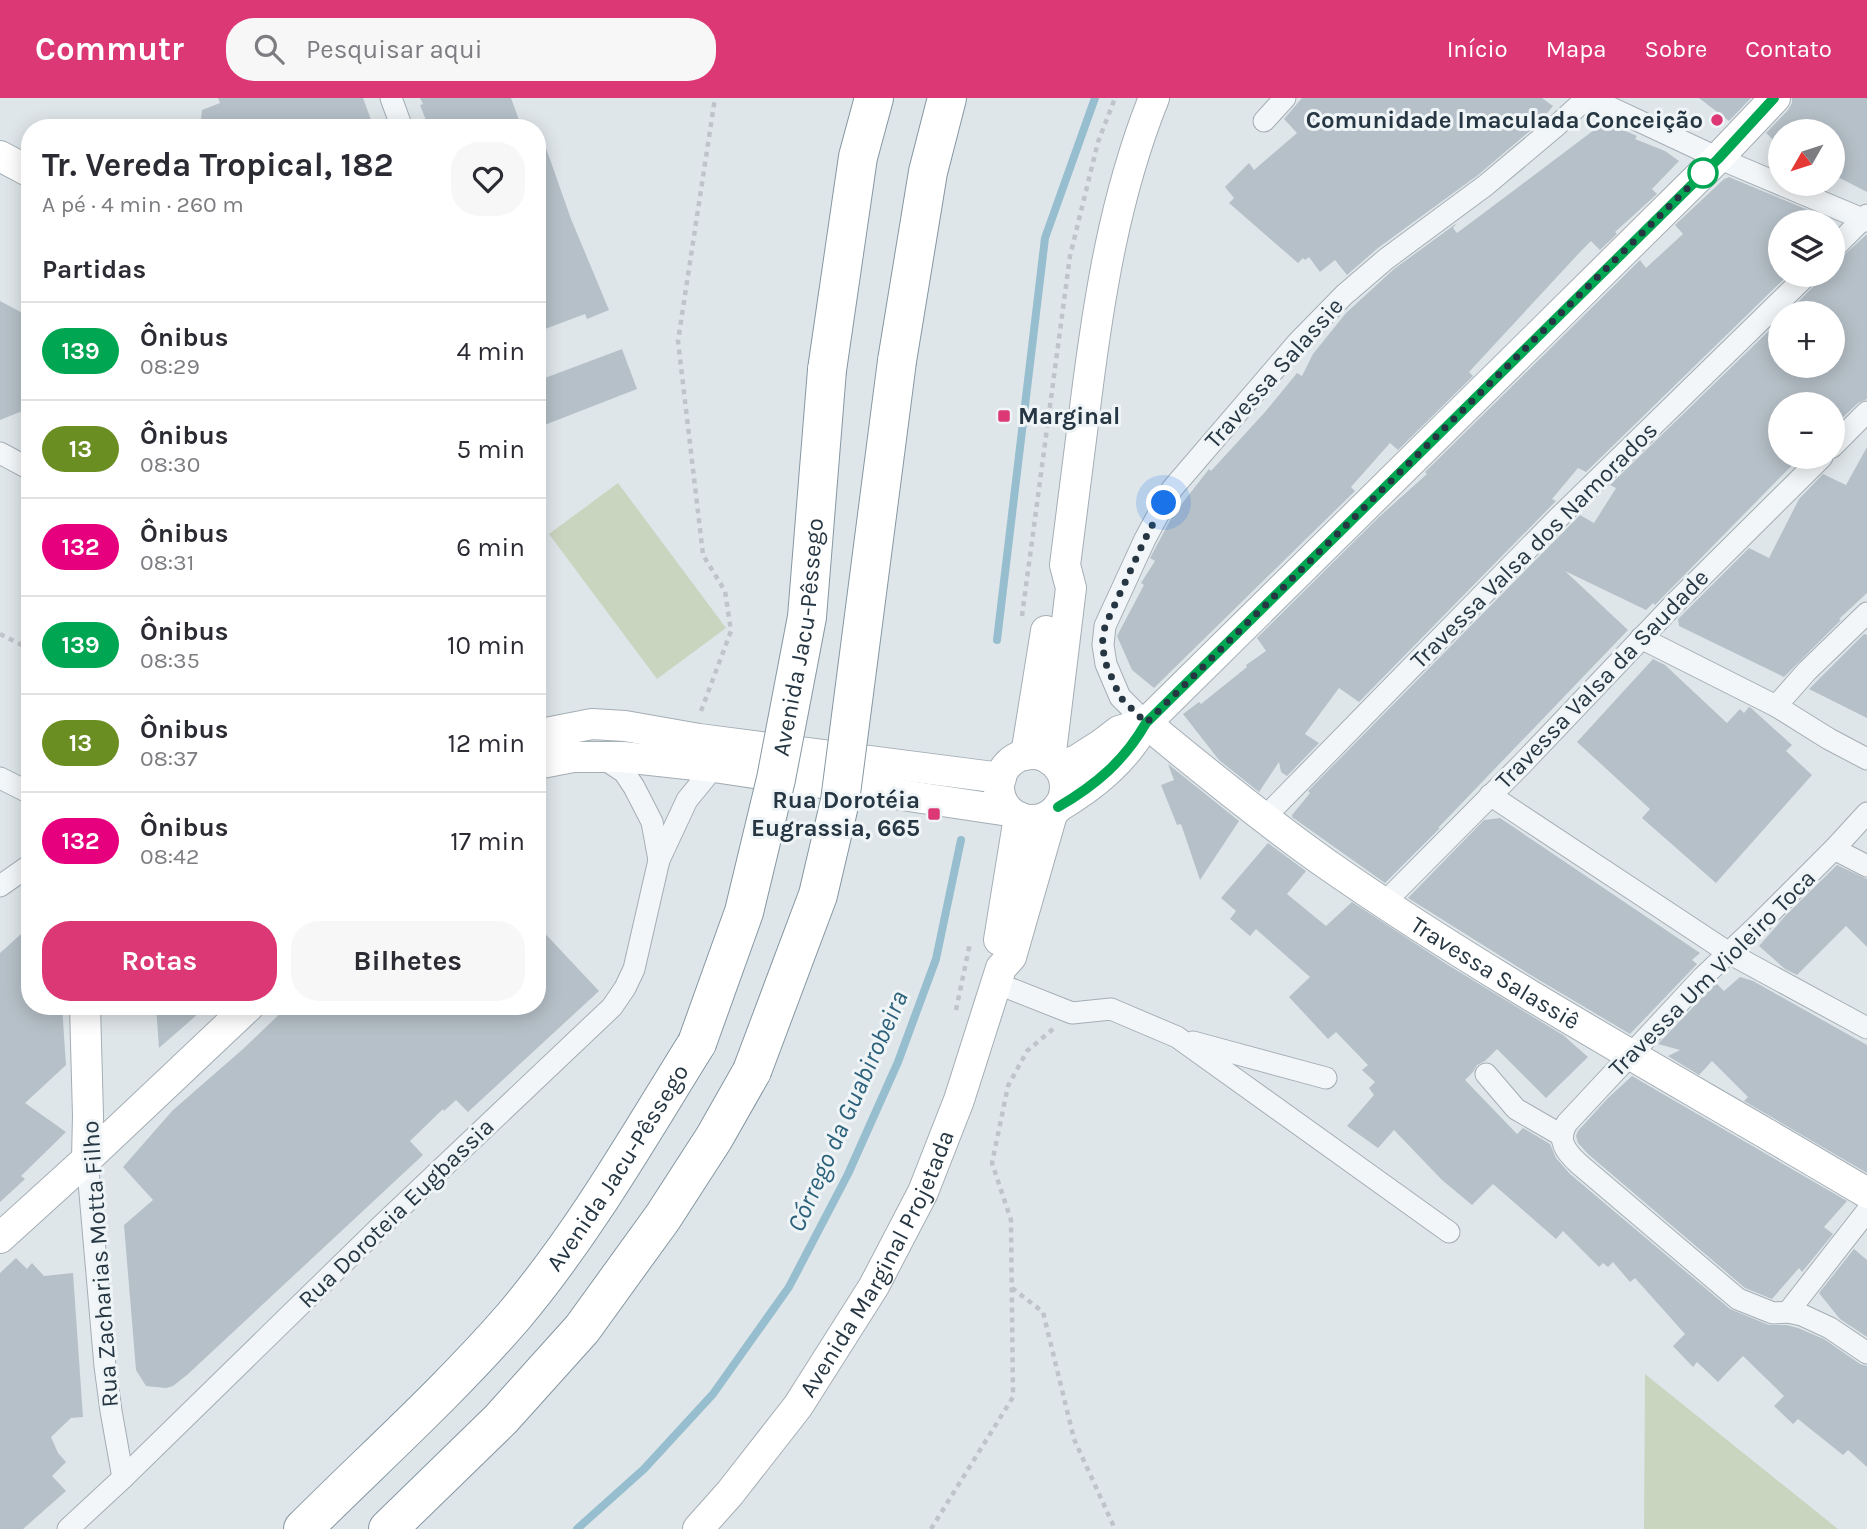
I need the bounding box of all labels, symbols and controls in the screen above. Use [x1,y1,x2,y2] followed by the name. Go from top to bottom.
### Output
[226,18,716,81] search box
[35,30,184,68] text: Commutr
[250,30,288,68] icon: search
[306,34,483,65] text: Pesquisar aqui
[1447,35,1508,63] text: Início
[1546,35,1606,63] text: Mapa
[1644,35,1707,63] text: Sobre
[1745,35,1832,63] text: Contato
[1306,106,1703,134] place label: Comunidade Imaculada Conceição
[1709,112,1725,128] marker: Comunidade Imaculada Conceição
[1768,119,1844,196] north arrow
[1768,119,1845,469] map controls
[451,142,525,216] button: heart
[42,146,393,184] text: Tr. Vereda Tropical, 182
[1688,158,1718,188] unlabelled marker
[42,191,244,218] text: A pé · 4 min · 260 m
[1768,210,1845,287] button: layers
[42,254,146,285] text: Partidas
[1199,292,1349,454] street label: Travessa Salassie
[1768,301,1845,378] button: +
[140,322,228,353] text: Ônibus
[457,336,525,367] text: 4 min
[61,337,100,365] text: 139
[140,353,200,380] text: 08:29
[1768,392,1845,469] button: −
[1018,402,1120,430] place label: Marginal
[996,408,1012,424] marker: Marginal
[1405,416,1663,674] street label: Travessa Valsa dos Namorados
[140,420,228,451] text: Ônibus
[456,434,525,465] text: 5 min
[69,435,92,463] text: 13
[140,451,200,478] text: 08:30
[1146,485,1181,520] your location
[767,517,829,758] street label: Avenida Jacu-Pêssego
[140,518,228,549] text: Ônibus
[456,532,525,563] text: 6 min
[61,533,100,561] text: 132
[140,549,194,576] text: 08:31
[1490,563,1714,795] street label: Travessa Valsa da Saudade
[140,616,228,647] text: Ônibus
[447,630,525,661] text: 10 min
[61,631,100,659] text: 139
[140,647,200,674] text: 08:35
[140,714,228,745] text: Ônibus
[447,728,525,759] text: 12 min
[69,729,92,757] text: 13
[140,745,197,772] text: 08:37
[751,786,920,842] place label: Rua Dorotéia Eugrassia, 665
[926,806,942,822] marker: Rua Dorotéia Eugrassia, 665
[140,812,228,843] text: Ônibus
[450,826,525,857] text: 17 min
[61,827,100,855] text: 132
[140,843,199,870] text: 08:42
[1603,864,1821,1082] street label: Travessa Um Violeiro Toca
[1405,910,1585,1036] street label: Travessa Salassiê
[42,921,277,1001] button: Rotas
[291,921,525,1001] button: Bilhetes
[780,986,915,1237] water label: Córrego da Guabirobeira
[540,1059,694,1276] street label: Avenida Jacu-Pêssego
[292,1112,500,1314] street label: Rua Doroteia Eugbassia
[76,1120,124,1408] street label: Rua Zacharias Motta Filho
[793,1126,960,1402] street label: Avenida Marginal Projetada

